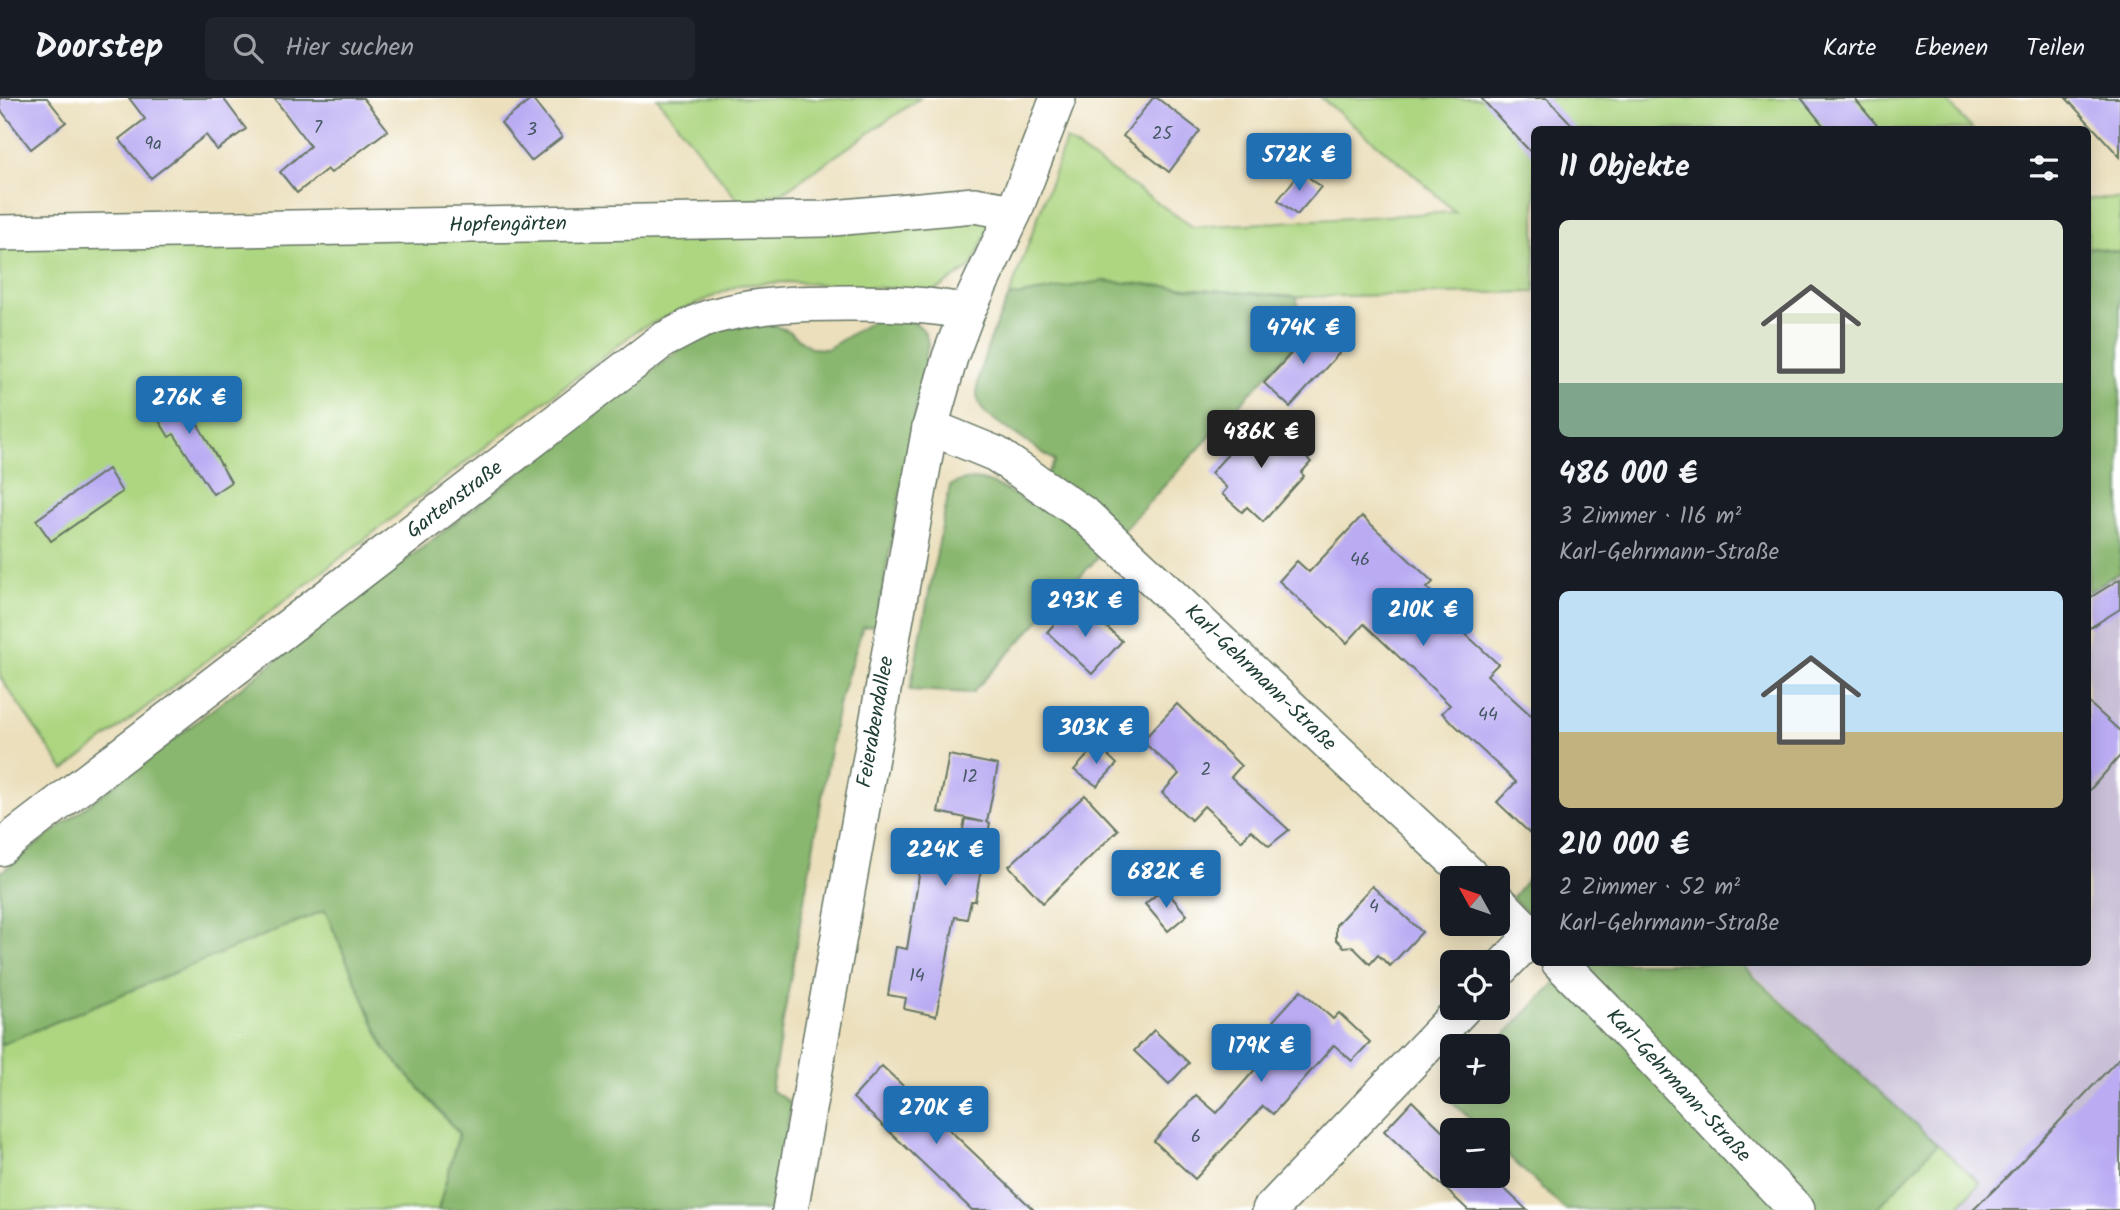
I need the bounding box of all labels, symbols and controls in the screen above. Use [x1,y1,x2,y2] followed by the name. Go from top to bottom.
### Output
[205,17,695,80] search box
[35,22,163,75] text: Doorstep
[285,27,414,69] text: Hier suchen
[229,29,267,67] icon: search
[1823,29,1876,68] text: Karte
[1914,29,1988,68] text: Ebenen
[2026,29,2085,68] text: Teilen
[314,114,323,143] house number: 7
[527,116,537,145] house number: 3
[1152,120,1173,149] house number: 25
[144,130,162,159] house number: 9a
[1242,134,1356,193] pin: 572K €
[1262,138,1336,174] text: 572K €
[1559,144,1690,192] text: 11 Objekte
[2025,149,2063,187] icon: filters
[449,207,567,243] street label: Hopfengärten
[1748,266,1874,392] icon: home
[1246,306,1360,366] pin: 474K €
[1266,311,1340,347] text: 474K €
[132,376,246,436] pin: 276K €
[152,381,226,417] text: 276K €
[1204,410,1318,470] pin: 486K €
[1223,415,1299,451] text: 486K €
[1559,451,1698,499] text: 486 000 €
[400,452,511,547] street label: Gartenstraße
[1559,499,1741,535] text: 3 Zimmer · 116 m²
[1559,535,1779,571] text: Karl-Gehrmann-Straße
[1350,546,1370,575] house number: 46
[1028,580,1142,639] pin: 293K €
[1048,584,1122,620] text: 293K €
[1366,588,1480,648] pin: 210K €
[1388,593,1458,629] text: 210K €
[1176,596,1344,760] street label: Karl-Gehrmann-Straße
[1748,637,1874,763] icon: home
[848,653,904,790] street label: Feierabendallee
[1478,701,1498,730] house number: 44
[1039,706,1153,766] pin: 303K €
[1059,711,1133,747] text: 303K €
[1201,756,1211,785] house number: 2
[962,763,978,792] house number: 12
[1559,822,1689,870] text: 210 000 €
[888,828,1002,888] pin: 224K €
[907,833,983,869] text: 224K €
[1109,850,1223,910] pin: 682K €
[1128,855,1204,891] text: 682K €
[1440,866,1510,936] north arrow
[1440,866,1510,1188] map controls
[1559,870,1740,906] text: 2 Zimmer · 52 m²
[1369,893,1379,922] house number: 4
[1559,906,1779,942] text: Karl-Gehrmann-Straße
[1440,950,1510,1020] button: locate
[909,962,925,991] house number: 14
[1597,1001,1759,1171] street label: Karl-Gehrmann-Straße
[1204,1024,1318,1084] pin: 179K €
[1228,1029,1294,1065] text: 179K €
[1440,1034,1510,1104] button: +
[879,1086,993,1146] pin: 270K €
[899,1091,973,1127] text: 270K €
[1440,1118,1510,1188] button: −
[1191,1123,1201,1152] house number: 6

